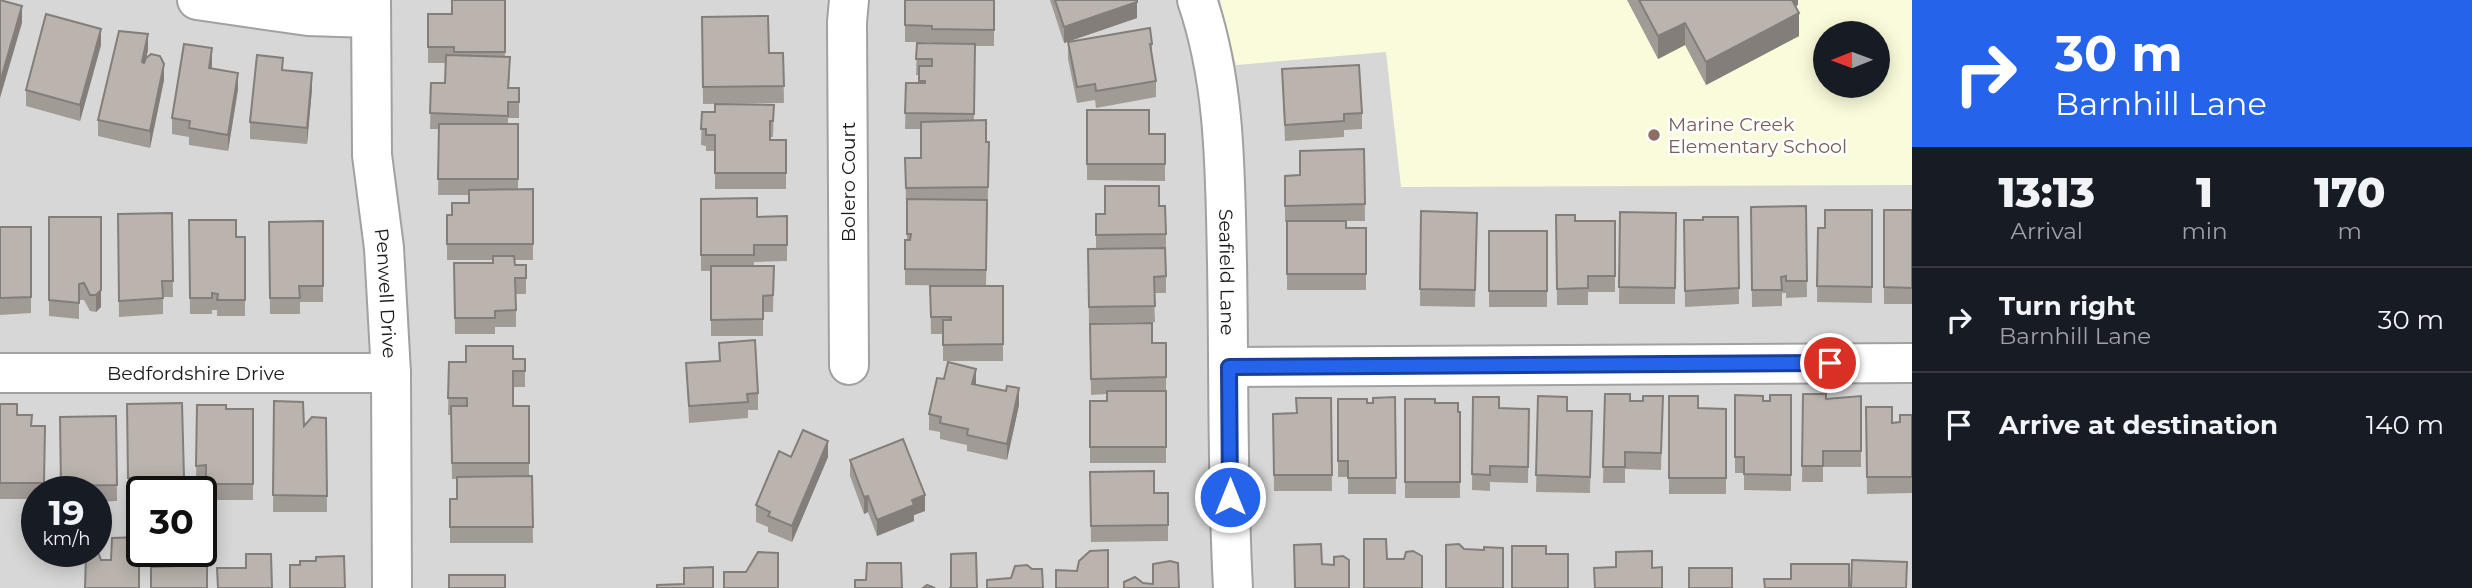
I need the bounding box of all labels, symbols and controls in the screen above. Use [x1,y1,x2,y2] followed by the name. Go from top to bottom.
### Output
[1813,21,1890,98] north arrow
[1813,21,1890,98] map controls
[2055,24,2183,83] text: 30 m
[1940,28,2031,119] icon: right
[2055,84,2267,123] text: Barnhill Lane
[1668,113,1847,158] place label: Marine Creek Elementary School
[837,122,860,242] street label: Bolero Court
[1646,127,1662,143] marker: Marine Creek Elementary School
[1998,166,2095,218] text: 13:13
[2196,166,2213,218] text: 1
[2314,166,2386,218] text: 170
[1214,208,1239,336] street label: Seafield Lane
[2010,217,2083,245] text: Arrival
[2181,217,2228,245] text: min
[2338,217,2362,245] text: m
[370,227,402,359] street label: Penwell Drive
[1999,290,2135,322] text: Turn right
[1940,301,1978,339] icon: right
[2378,304,2444,336] text: 30 m
[1999,322,2151,350] text: Barnhill Lane
[1800,333,1860,393] pin
[1811,344,1849,382] icon: arrive
[107,362,285,385] street label: Bedfordshire Drive
[1940,406,1978,444] icon: arrive
[1999,409,2278,441] text: Arrive at destination
[2366,409,2444,441] text: 140 m
[1193,460,1267,534] position arrow
[126,476,217,567] speed limit sign: 30
[48,491,85,534] text: 19
[42,528,91,550] text: km/h

